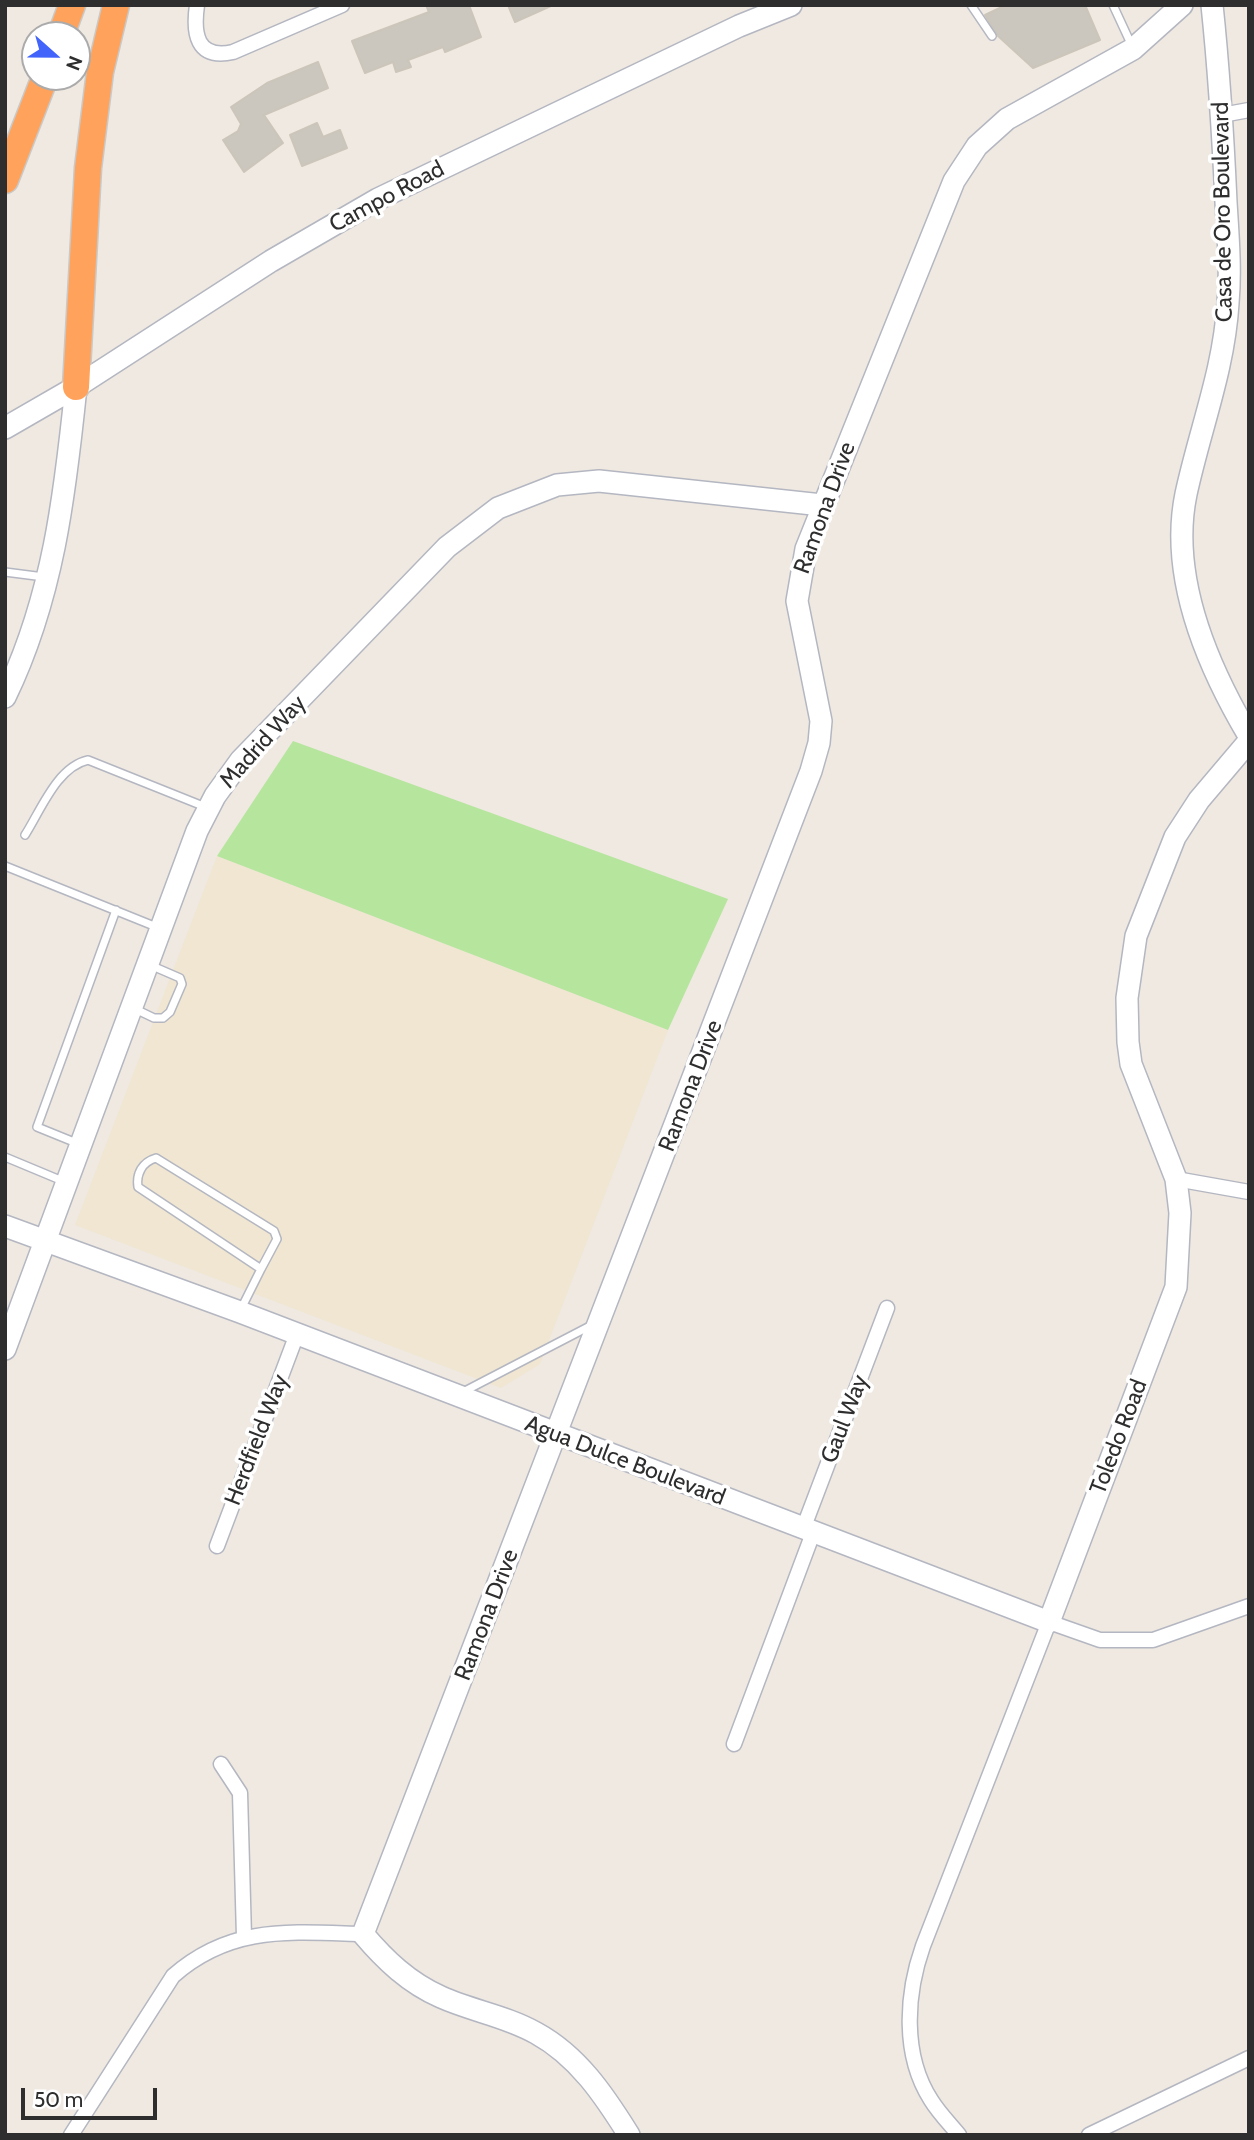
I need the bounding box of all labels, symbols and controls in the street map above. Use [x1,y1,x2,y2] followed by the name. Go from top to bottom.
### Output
[21,21,91,91] north arrow
[61,53,87,73] text: N
[1207,102,1239,322] street label: Casa de Oro Boulevard
[325,155,449,239] street label: Campo Road
[788,438,862,578] street label: Ramona Drive
[214,690,312,794] street label: Madrid Way
[653,1017,729,1155] street label: Ramona Drive
[219,1371,295,1509] street label: Herdfield Way
[816,1371,874,1467] street label: Gaul Way
[1084,1376,1154,1498] street label: Toledo Road
[521,1410,729,1512] street label: Agua Dulce Boulevard
[449,1546,525,1684] street label: Ramona Drive
[24,2074,161,2118] scale bar
[34,2087,83,2112] text: 50 m

